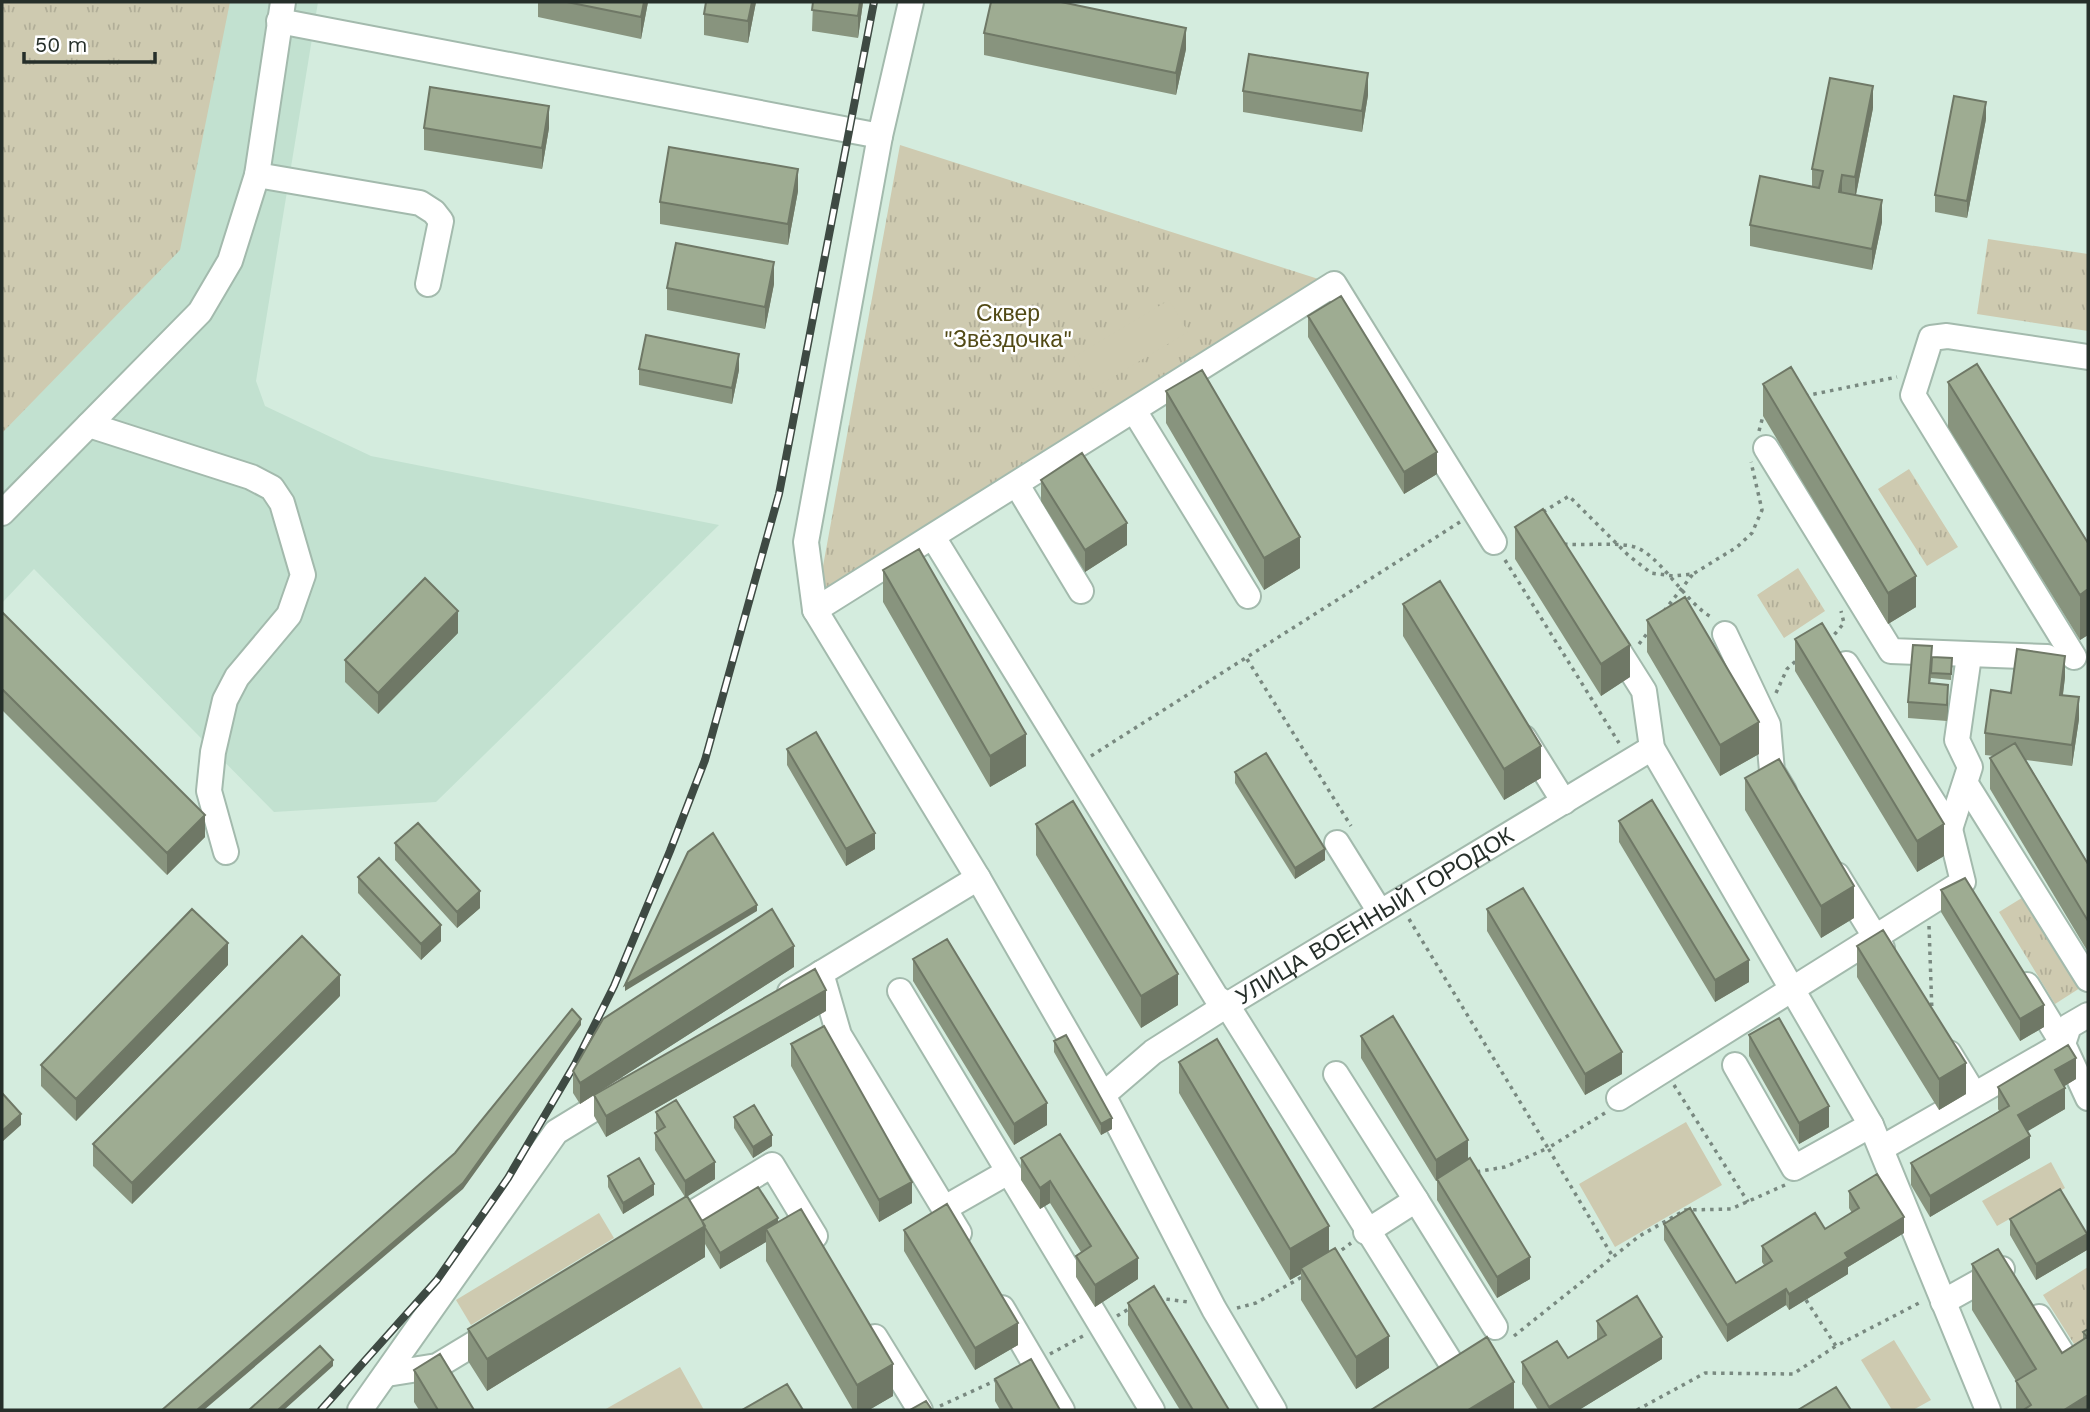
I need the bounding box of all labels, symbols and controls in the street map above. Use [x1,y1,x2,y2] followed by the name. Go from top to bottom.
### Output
[24,21,156,65] scale bar
[35,32,87,57] text: 50 m
[944,300,1072,353] park label: Сквер "Звёздочка"
[1231,821,1519,1010] street label: УЛИЦА ВОЕННЫЙ ГОРОДОК

